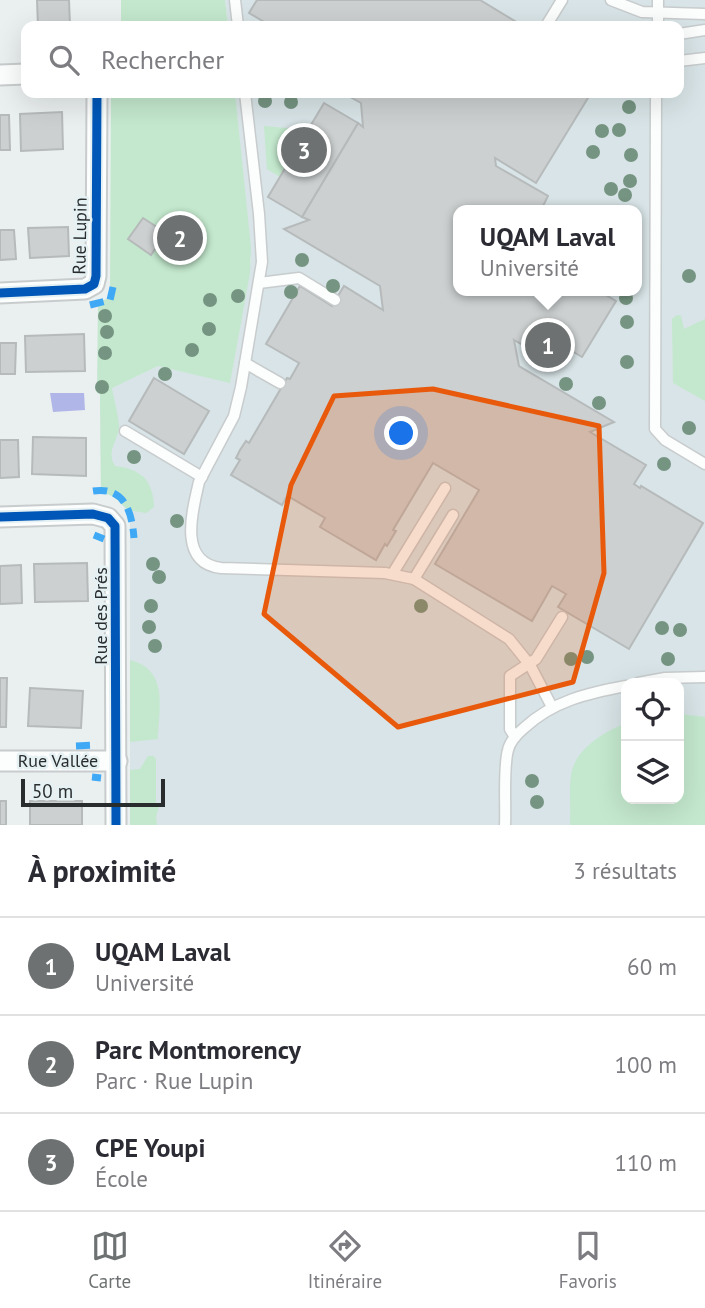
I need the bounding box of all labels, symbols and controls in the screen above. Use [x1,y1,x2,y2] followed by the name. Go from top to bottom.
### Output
[21,21,684,98] search box
[45,41,83,79] icon: search
[101,43,224,76] text: Rechercher
[281,124,327,176] pin: 3
[67,197,92,275] street label: Rue Lupin
[453,205,642,296] popup
[157,212,203,264] pin: 2
[480,220,615,253] text: UQAM Laval
[480,253,579,282] text: Université
[525,319,571,371] pin: 1
[384,416,418,450] your location
[89,567,112,665] street label: Rue des Prés
[621,678,684,804] map controls
[621,678,684,741] button: locate
[621,741,684,804] button: layers
[18,749,98,772] street label: Rue Vallée
[21,776,164,808] scale bar
[32,779,73,803] text: 50 m
[28,851,176,890] text: À proximité
[573,856,677,885] text: 3 résultats
[95,935,230,968] text: UQAM Laval
[44,952,58,981] text: 1
[627,952,677,981] text: 60 m
[95,968,194,997] text: Université
[95,1033,301,1066] text: Parc Montmorency
[44,1050,58,1079] text: 2
[615,1050,677,1079] text: 100 m
[95,1066,253,1095] text: Parc · Rue Lupin
[95,1131,205,1164] text: CPE Youpi
[44,1148,58,1177] text: 3
[615,1148,677,1177] text: 110 m
[95,1164,148,1193] text: École
[88,1227,131,1293] tab: Carte
[308,1227,382,1293] tab: Itinéraire
[559,1227,617,1293] tab: Favoris

